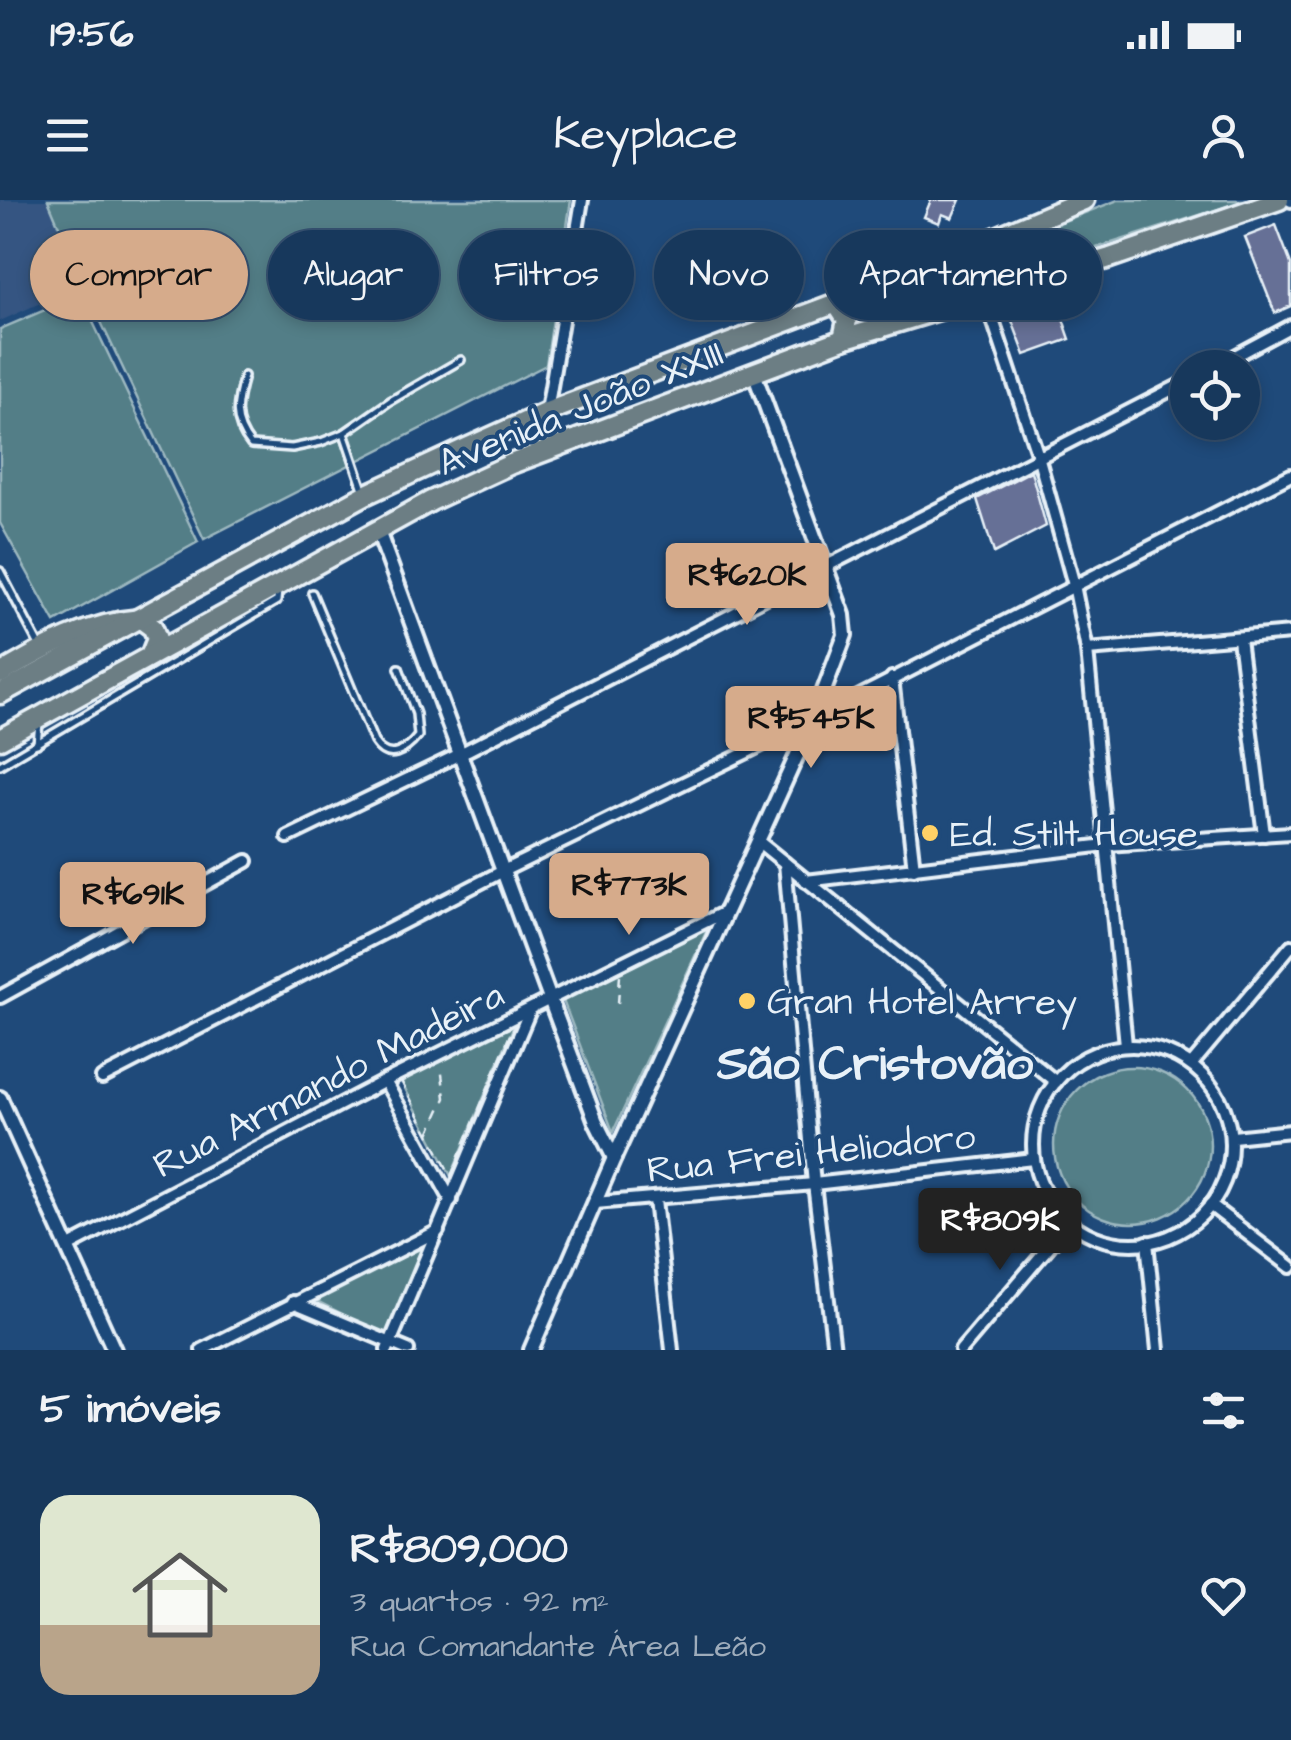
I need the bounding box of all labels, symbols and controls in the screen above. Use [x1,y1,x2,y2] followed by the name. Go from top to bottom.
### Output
[50,9,134,61] text: 19:56
[553,104,738,166] text: Keyplace
[40,108,95,163] icon: menu
[1196,108,1251,163] icon: person
[30,230,248,320] chip: Comprar
[268,230,439,320] chip: Alugar
[459,230,634,320] chip: Filtros
[654,230,804,320] chip: Novo
[824,230,1102,320] chip: Apartamento
[430,328,731,490] street label: Avenida João XXIII
[1170,350,1260,440] map controls
[1170,350,1260,440] button: locate
[666,543,828,628] pin: R$620K
[688,553,806,598] text: R$620K
[730,686,892,771] pin: R$545K
[747,696,875,741] text: R$545K
[950,809,1198,861] place label: Ed. Stilt House
[919,822,941,844] marker: Ed. Stilt House
[548,853,710,938] pin: R$773K
[52,862,214,947] pin: R$691K
[571,863,687,908] text: R$773K
[82,872,184,917] text: R$691K
[145,970,513,1192] street label: Rua Armando Madeira
[767,977,1077,1030] place label: Gran Hotel Arrey
[736,990,758,1012] marker: Gran Hotel Arrey
[716,1032,1033,1098] district label: São Cristovão
[645,1111,978,1197] street label: Rua Frei Heliodoro
[919,1188,1081,1273] pin: R$809K
[940,1198,1060,1243] text: R$809K
[40,1381,221,1439] text: 5 imóveis
[1196,1383,1251,1438] icon: filters
[350,1521,568,1579] text: R$809,000
[120,1535,240,1655] icon: home
[1196,1568,1251,1623] icon: heart
[350,1579,609,1624] text: 3 quartos · 92 m²
[350,1624,766,1669] text: Rua Comandante Área Leão

